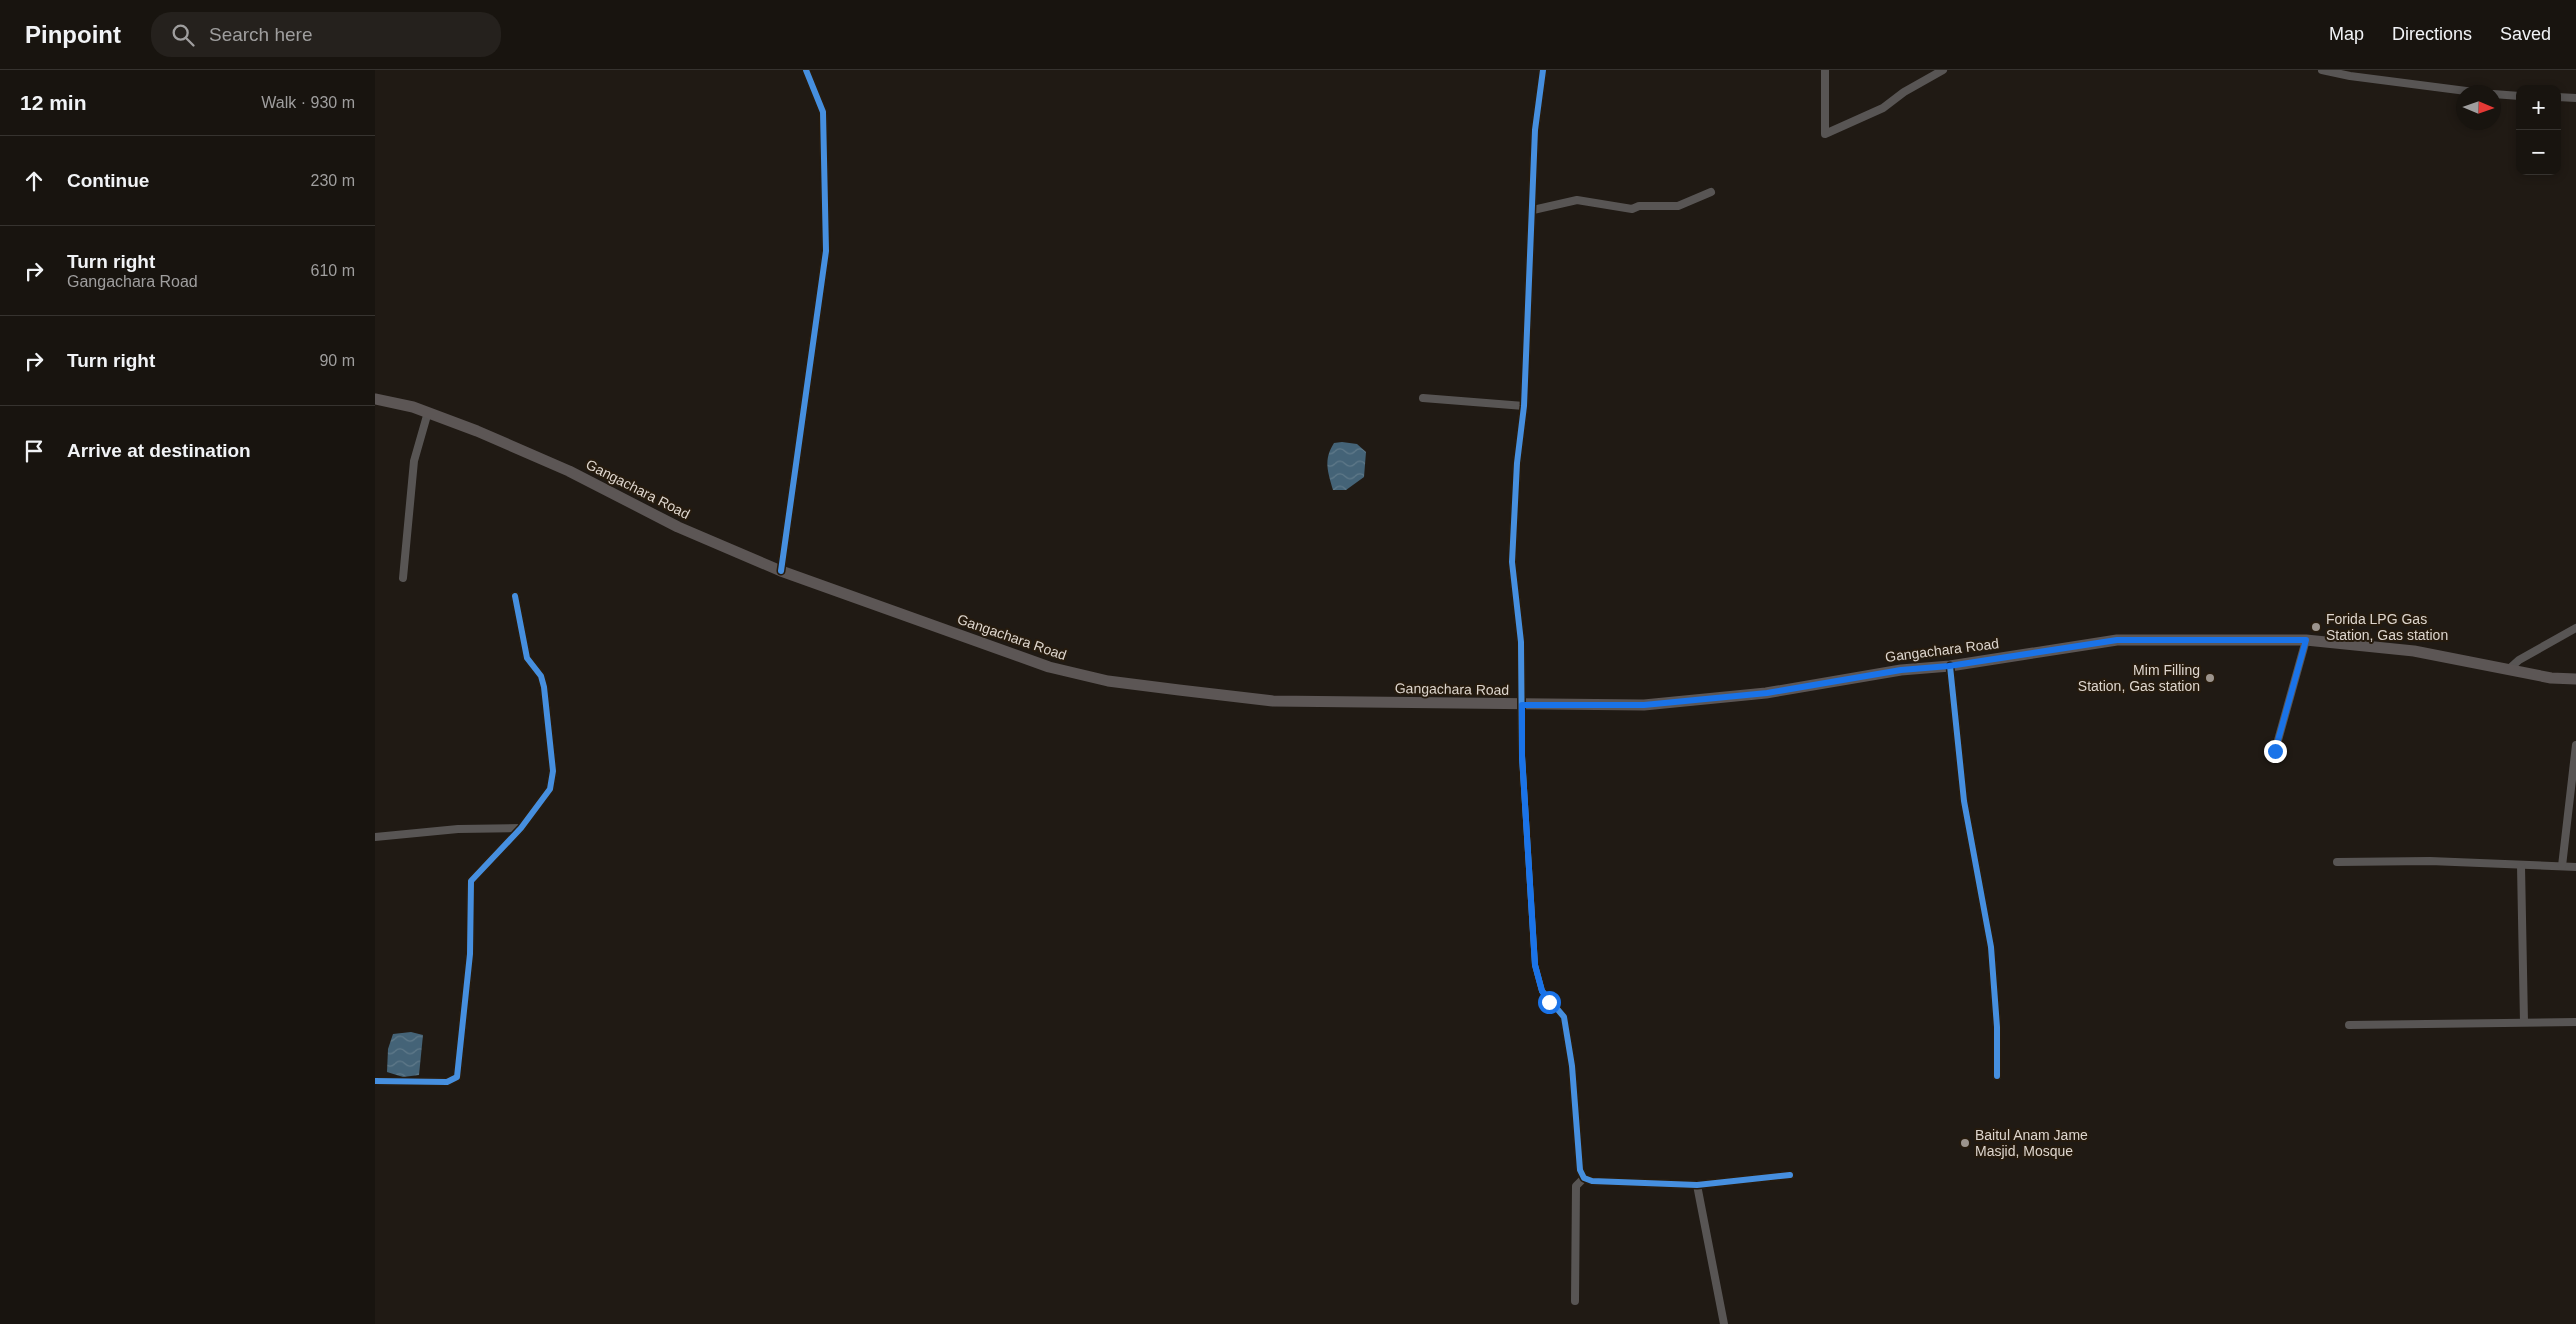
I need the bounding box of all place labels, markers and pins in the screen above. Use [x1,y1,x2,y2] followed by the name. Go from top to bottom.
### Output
[2326,611,2448,643] place label: Forida LPG Gas Station, Gas station
[2310,621,2322,633] marker: Forida LPG Gas Station, Gas station
[2078,662,2200,694] place label: Mim Filling Station, Gas station
[2204,672,2216,684] marker: Mim Filling Station, Gas station
[1975,1127,2088,1159] place label: Baitul Anam Jame Masjid, Mosque
[1959,1137,1971,1149] marker: Baitul Anam Jame Masjid, Mosque

